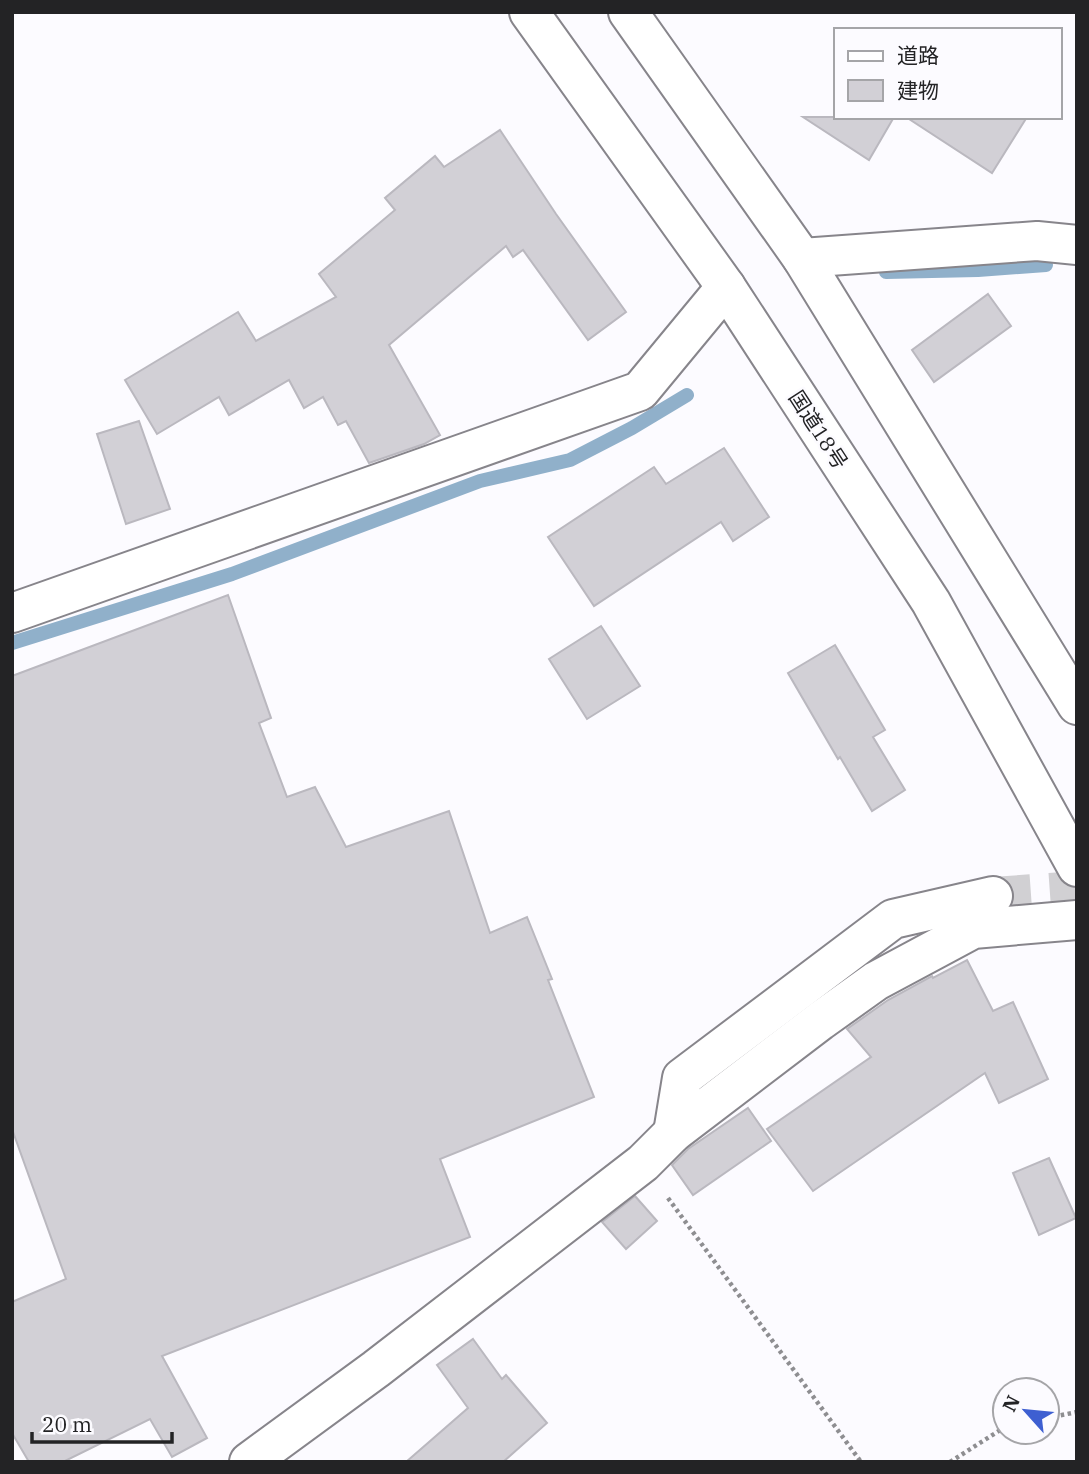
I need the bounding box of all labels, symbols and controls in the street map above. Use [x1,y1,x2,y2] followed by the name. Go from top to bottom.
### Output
[834,28,1061,119] legend
[897,41,939,69] text: 道路
[897,76,939,104] text: 建物
[783,385,855,474] street label: 国道18号
[991,1376,1061,1446] north arrow
[997,1391,1025,1415] text: N
[32,1400,172,1444] scale bar
[42,1410,92,1438] text: 20 m

